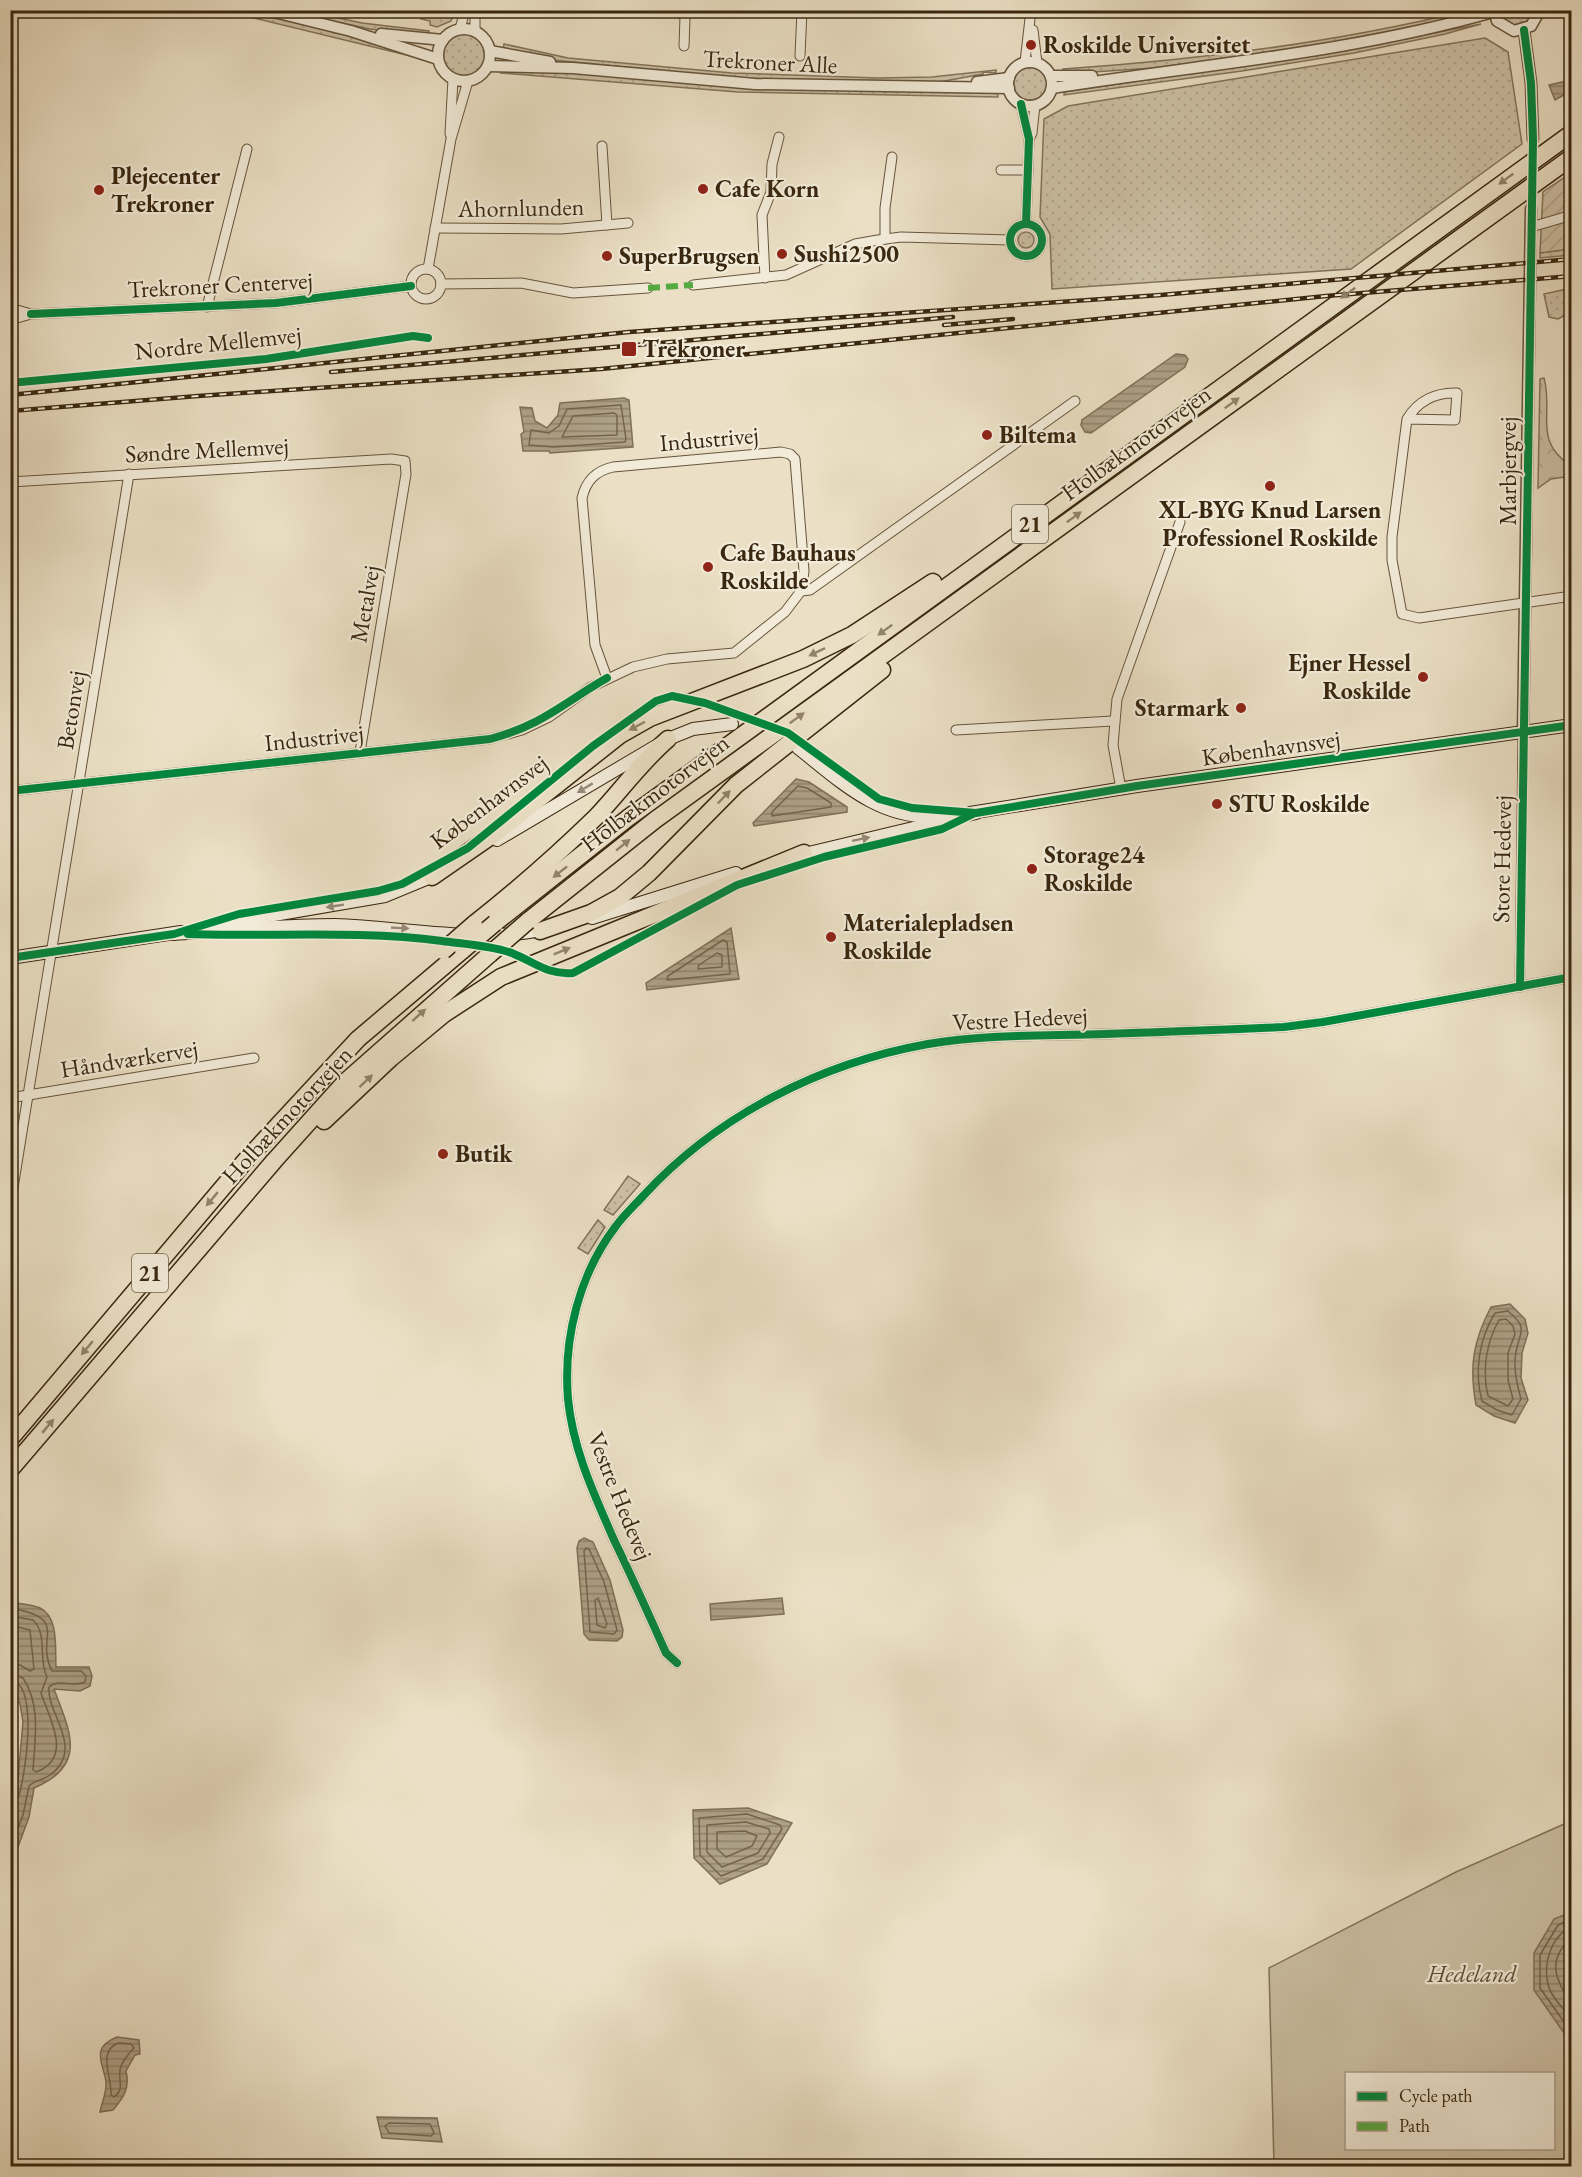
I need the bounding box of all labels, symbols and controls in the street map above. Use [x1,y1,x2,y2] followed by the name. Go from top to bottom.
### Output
[1043,29,1250,60] place label: Roskilde Universitet
[1024,38,1038,52] marker: Roskilde Universitet
[702,43,838,81] street label: Trekroner Alle
[111,160,220,219] place label: Plejecenter Trekroner
[1499,172,1514,184] one-way arrow
[715,173,820,204] place label: Cafe Korn
[696,182,710,196] marker: Cafe Korn
[92,183,106,197] marker: Plejecenter Trekroner
[456,191,585,224] street label: Ahornlunden
[794,238,899,269] place label: Sushi2500
[619,240,760,272] place label: SuperBrugsen
[775,247,789,261] marker: Sushi2500
[600,249,614,263] marker: SuperBrugsen
[126,264,314,305] street label: Trekroner Centervej
[1341,287,1357,299] one-way arrow
[133,318,303,367] street label: Nordre Mellemvej
[642,333,745,364] place label: Trekroner
[620,340,638,358] marker: Trekroner
[1055,378,1217,507] street label: Holbækmotorvejen
[1224,397,1240,409] one-way arrow
[1492,416,1523,526] street label: Marbjergvej
[658,419,760,458] street label: Industrivej
[999,419,1077,450] place label: Biltema
[980,428,994,442] marker: Biltema
[124,430,290,469] street label: Søndre Mellemvej
[1263,479,1277,493] marker: XL-BYG Knud Larsen Professionel Roskilde
[1158,494,1382,553] place label: XL-BYG Knud Larsen Professionel Roskilde
[1012,505,1048,543] road number: 21
[1067,512,1082,524] one-way arrow
[720,537,856,596] place label: Cafe Bauhaus Roskilde
[701,560,715,574] marker: Cafe Bauhaus Roskilde
[342,563,387,645] street label: Metalvej
[877,624,893,636] one-way arrow
[809,647,826,657] one-way arrow
[1288,647,1411,706] place label: Ejner Hessel Roskilde
[49,668,92,752] street label: Betonvej
[1416,670,1430,684] marker: Ejner Hessel Roskilde
[1135,692,1230,723] place label: Starmark
[1234,701,1248,715] marker: Starmark
[789,712,804,724] one-way arrow
[263,717,365,758] street label: Industrivej
[628,721,645,731] one-way arrow
[1200,722,1342,773] street label: Københavnsvej
[574,726,735,859] street label: Holbækmotorvejen
[424,747,554,856] street label: Københavnsvej
[577,782,593,793] one-way arrow
[1229,788,1370,819] place label: STU Roskilde
[717,791,731,805] one-way arrow
[1485,795,1518,923] street label: Store Hedevej
[1210,797,1224,811] marker: STU Roskilde
[851,834,870,843] one-way arrow
[615,839,631,852] one-way arrow
[1044,839,1145,898] place label: Storage24 Roskilde
[1025,862,1039,876] marker: Storage24 Roskilde
[552,865,568,878] one-way arrow
[325,902,344,911] one-way arrow
[843,907,1014,966] place label: Materialepladsen Roskilde
[391,924,410,933] one-way arrow
[824,930,838,944] marker: Materialepladsen Roskilde
[553,946,571,956] one-way arrow
[952,999,1088,1038] street label: Vestre Hedevej
[411,1008,426,1022] one-way arrow
[58,1032,200,1085] street label: Håndværkervej
[215,1039,359,1190] street label: Holbækmotorvejen
[359,1075,373,1089] one-way arrow
[455,1138,513,1169] place label: Butik
[436,1147,450,1161] marker: Butik
[206,1191,219,1206] one-way arrow
[132,1254,168,1292] road number: 21
[81,1341,94,1356] one-way arrow
[42,1418,55,1434] one-way arrow
[581,1427,660,1564] street label: Vestre Hedevej
[1426,1958,1517,1989] park label: Hedeland
[1345,2072,1555,2150] legend
[1399,2084,1473,2107] text: Cycle path
[1399,2114,1430,2137] text: Path

